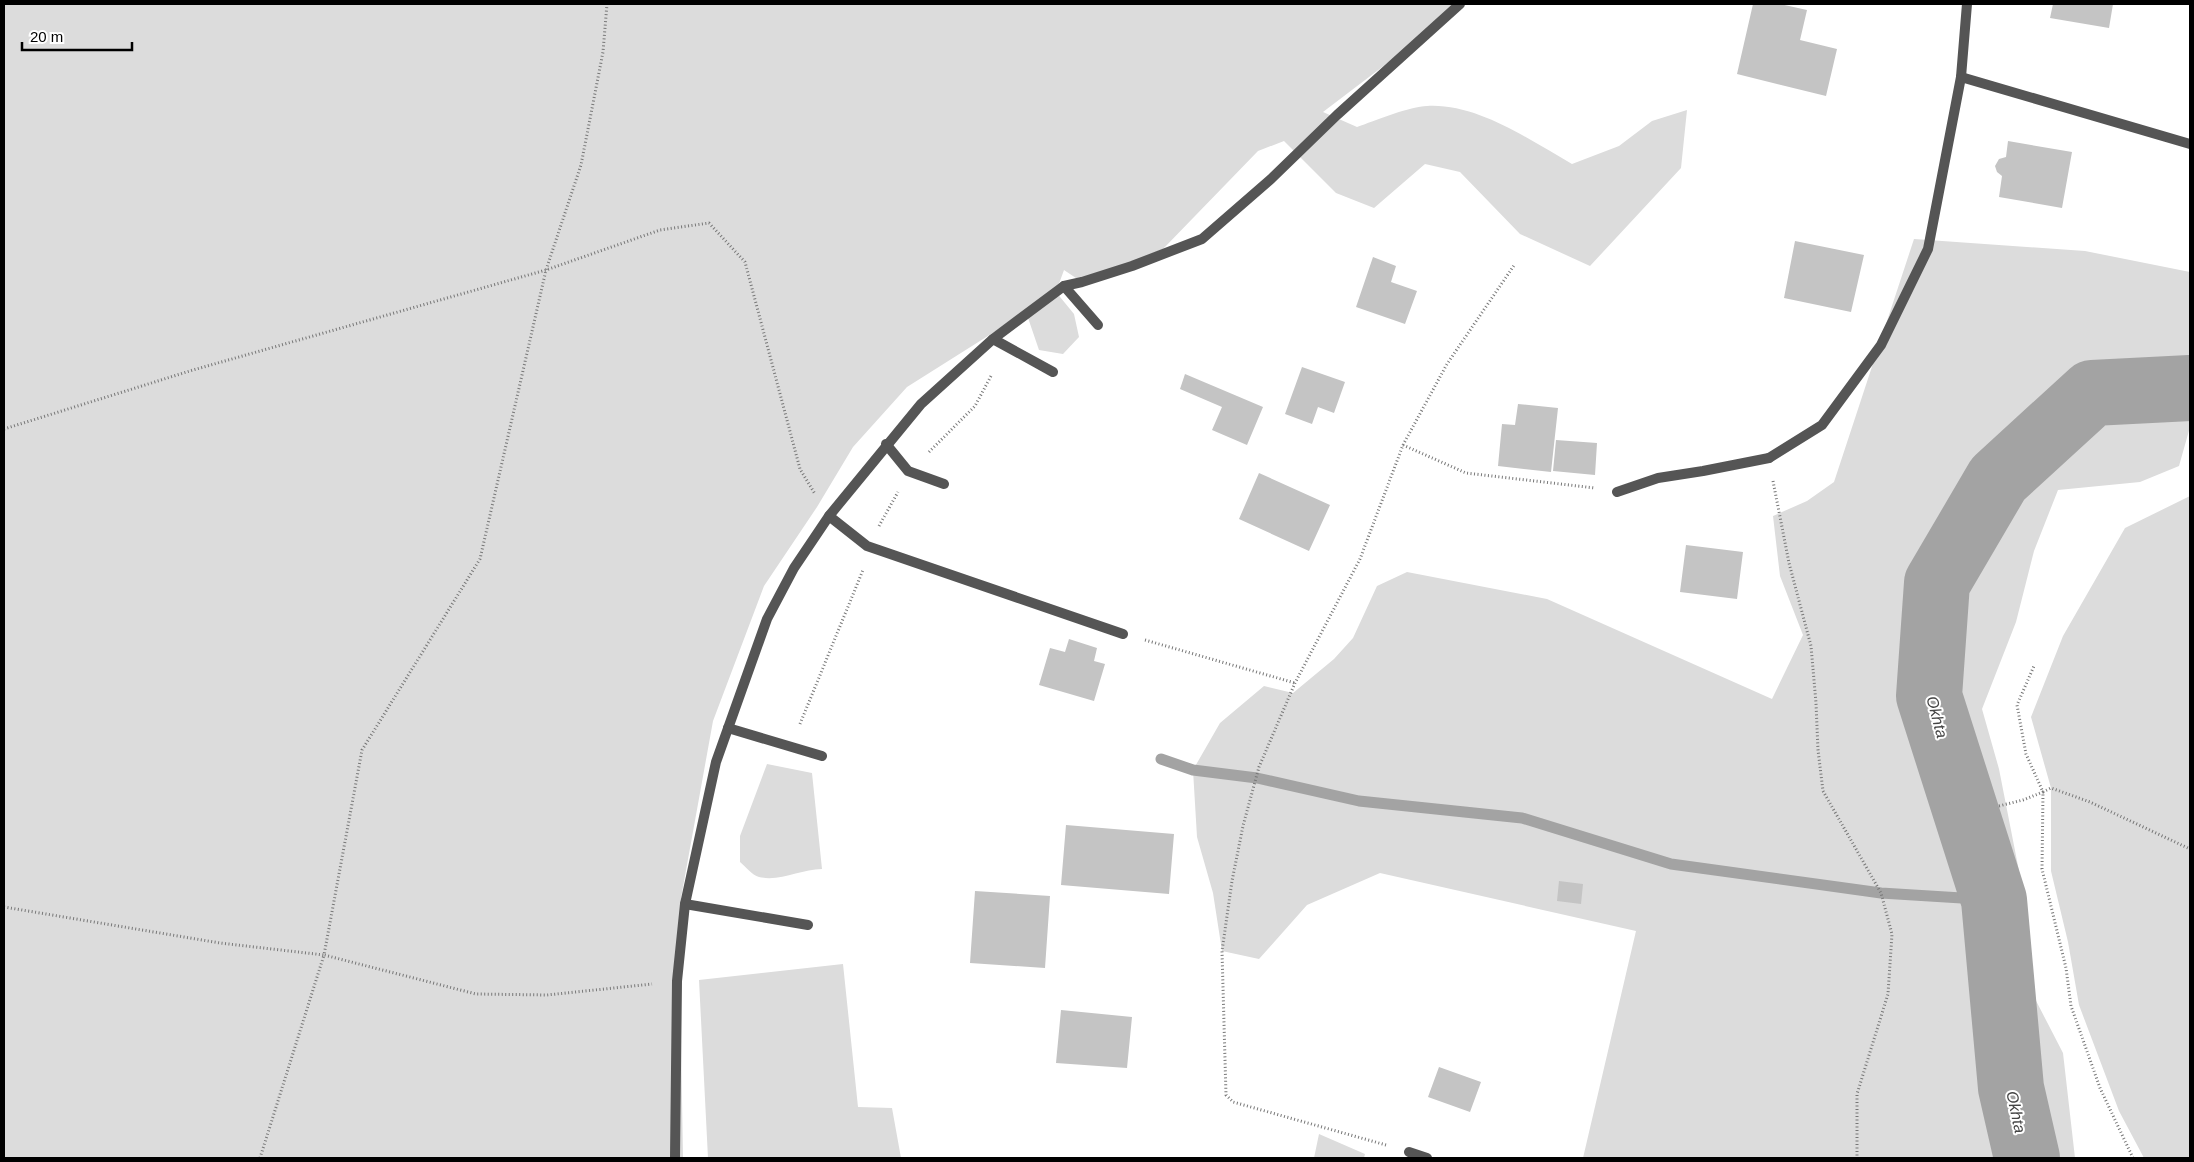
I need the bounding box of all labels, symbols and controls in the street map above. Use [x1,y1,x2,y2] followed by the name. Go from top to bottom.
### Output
[22,20,132,52] scale bar
[30,28,63,45] text: 20 m
[1923,694,1951,740] water label: Okhta
[2003,1089,2029,1135] water label: Okhta

